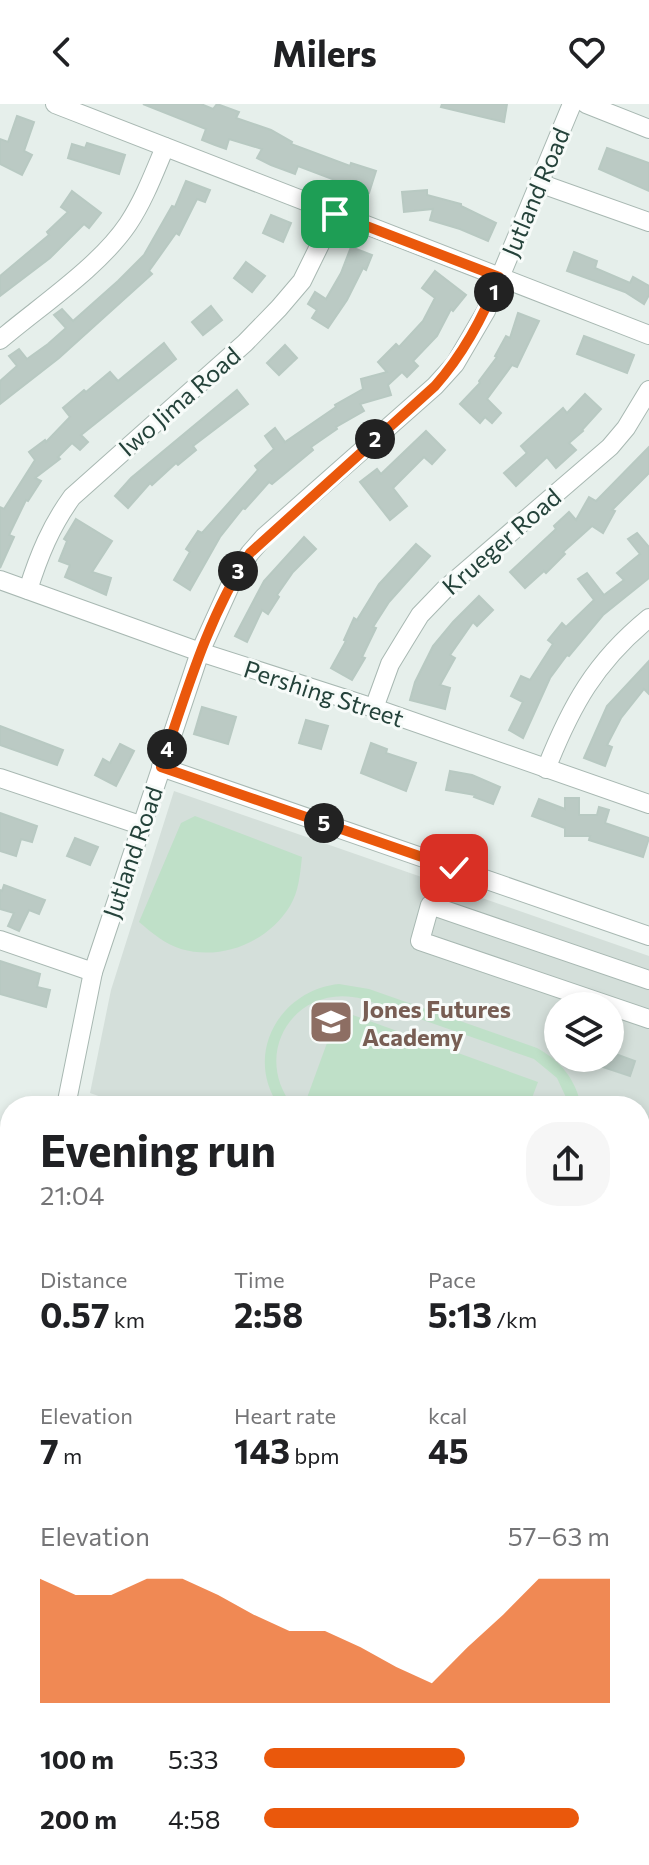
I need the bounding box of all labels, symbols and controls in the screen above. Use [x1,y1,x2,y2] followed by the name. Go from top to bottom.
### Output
[40,30,84,74] icon: back
[272,30,377,74] text: Milers
[565,30,609,74] icon: heart
[495,123,575,261] street label: Jutland Road
[301,180,369,248] pin
[313,192,357,236] icon: arrive
[474,272,514,312] pin: 1
[489,278,499,305] text: 1
[112,340,246,462] street label: Iwo Jima Road
[355,419,395,459] pin: 2
[369,425,381,452] text: 2
[436,482,566,600] street label: Krueger Road
[218,551,258,591] pin: 3
[232,557,244,584] text: 3
[240,653,408,733] street label: Pershing Street
[147,729,187,769] pin: 4
[160,735,174,762] text: 4
[96,782,168,922] street label: Jutland Road
[304,803,344,843] pin: 5
[318,809,330,836] text: 5
[420,834,488,902] pin
[432,846,476,890] icon: check
[544,992,624,1072] map controls
[544,992,624,1072] button: layers
[362,994,511,1051] place label: Jones Futures Academy
[307,998,355,1046] school or university icon: Jones Futures Academy
[40,1122,276,1176] text: Evening run
[526,1122,610,1206] button: share
[40,1179,104,1210] text: 21:04
[40,1266,127,1293] text: Distance
[234,1266,285,1293] text: Time
[428,1266,476,1293] text: Pace
[40,1293,110,1335] text: 0.57
[234,1293,303,1335] text: 2:58
[428,1293,492,1335] text: 5:13
[110,1306,145,1333] text: km
[492,1306,537,1333] text: /km
[40,1402,133,1429] text: Elevation
[234,1402,336,1429] text: Heart rate
[428,1402,467,1429] text: kcal
[40,1429,59,1471] text: 7
[234,1429,290,1471] text: 143
[428,1429,469,1471] text: 45
[59,1442,82,1469] text: m
[290,1442,340,1469] text: bpm
[40,1520,150,1551] text: Elevation
[508,1520,610,1551] text: 57–63 m
[40,1743,114,1774] text: 100 m
[168,1743,219,1774] text: 5:33
[40,1803,117,1834] text: 200 m
[168,1803,220,1834] text: 4:58

